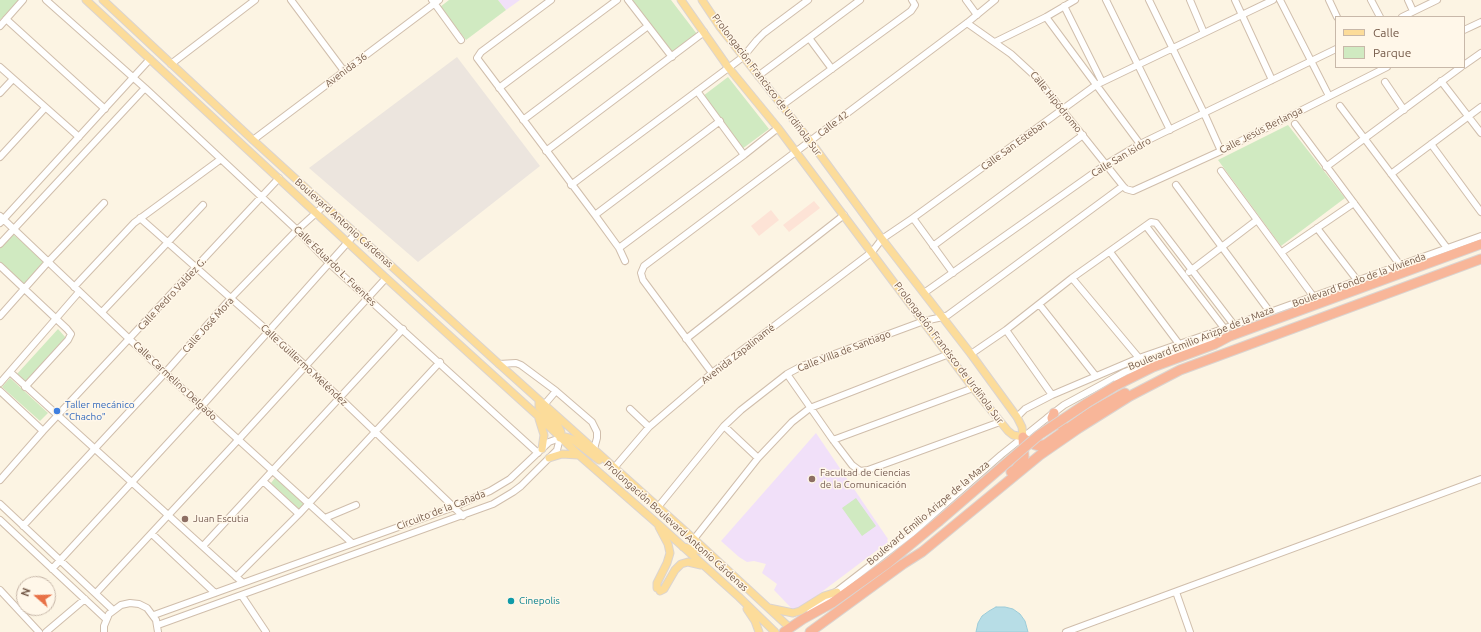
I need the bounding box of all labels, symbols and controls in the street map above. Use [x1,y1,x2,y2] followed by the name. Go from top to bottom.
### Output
[710,12,824,158] street label: Prolongación Francisco de Urdiñola Sur
[1335,16,1465,68] legend
[1373,26,1399,39] text: Calle
[1373,46,1411,59] text: Parque
[323,50,369,90] street label: Avenida 36
[1028,69,1084,135] street label: Calle Hipódromo
[1218,104,1304,156] street label: Calle Jesús Berlanga
[815,108,851,140] street label: Calle 42
[979,117,1049,173] street label: Calle San Esteban
[1089,134,1153,180] street label: Calle San Isidro
[292,176,396,270] street label: Boulevard Antonio Cárdenas
[291,223,379,309] street label: Calle Eduardo L. Fuentes
[1291,250,1427,310] street label: Boulevard Fondo de la Vivienda
[135,255,209,333] street label: Calle Pedro Valdez G.
[892,280,1006,426] street label: Prolongación Francisco de Urdiñola Sur
[180,295,236,355] street label: Calle José Mora
[1126,303,1276,373] street label: Boulevard Emilio Arizpe de la Maza
[258,322,350,408] street label: Calle Guillermo Meléndez
[699,322,777,386] street label: Avenida Zapalinamé
[796,328,892,374] street label: Calle Villa de Santiago
[131,339,219,423] street label: Calle Carmelino Delgado
[65,399,135,422] place label: Taller mecánico "Chacho"
[52,406,62,416] marker: Taller mecánico "Chacho"
[602,458,750,594] street label: Prolongación Boulevard Antonio Cárdenas
[864,458,992,568] street label: Boulevard Emilio Arizpe de la Maza
[820,467,910,490] place label: Facultad de Ciencias de la Comunicación
[807,474,817,484] marker: Facultad de Ciencias de la Comunicación
[395,488,487,532] street label: Circuito de la Cañada
[193,513,249,525] place label: Juan Escutia
[180,514,190,524] marker: Juan Escutia
[16,576,56,616] north arrow
[19,586,33,598] text: N
[519,595,560,607] place label: Cinepolis
[506,596,516,606] marker: Cinepolis

